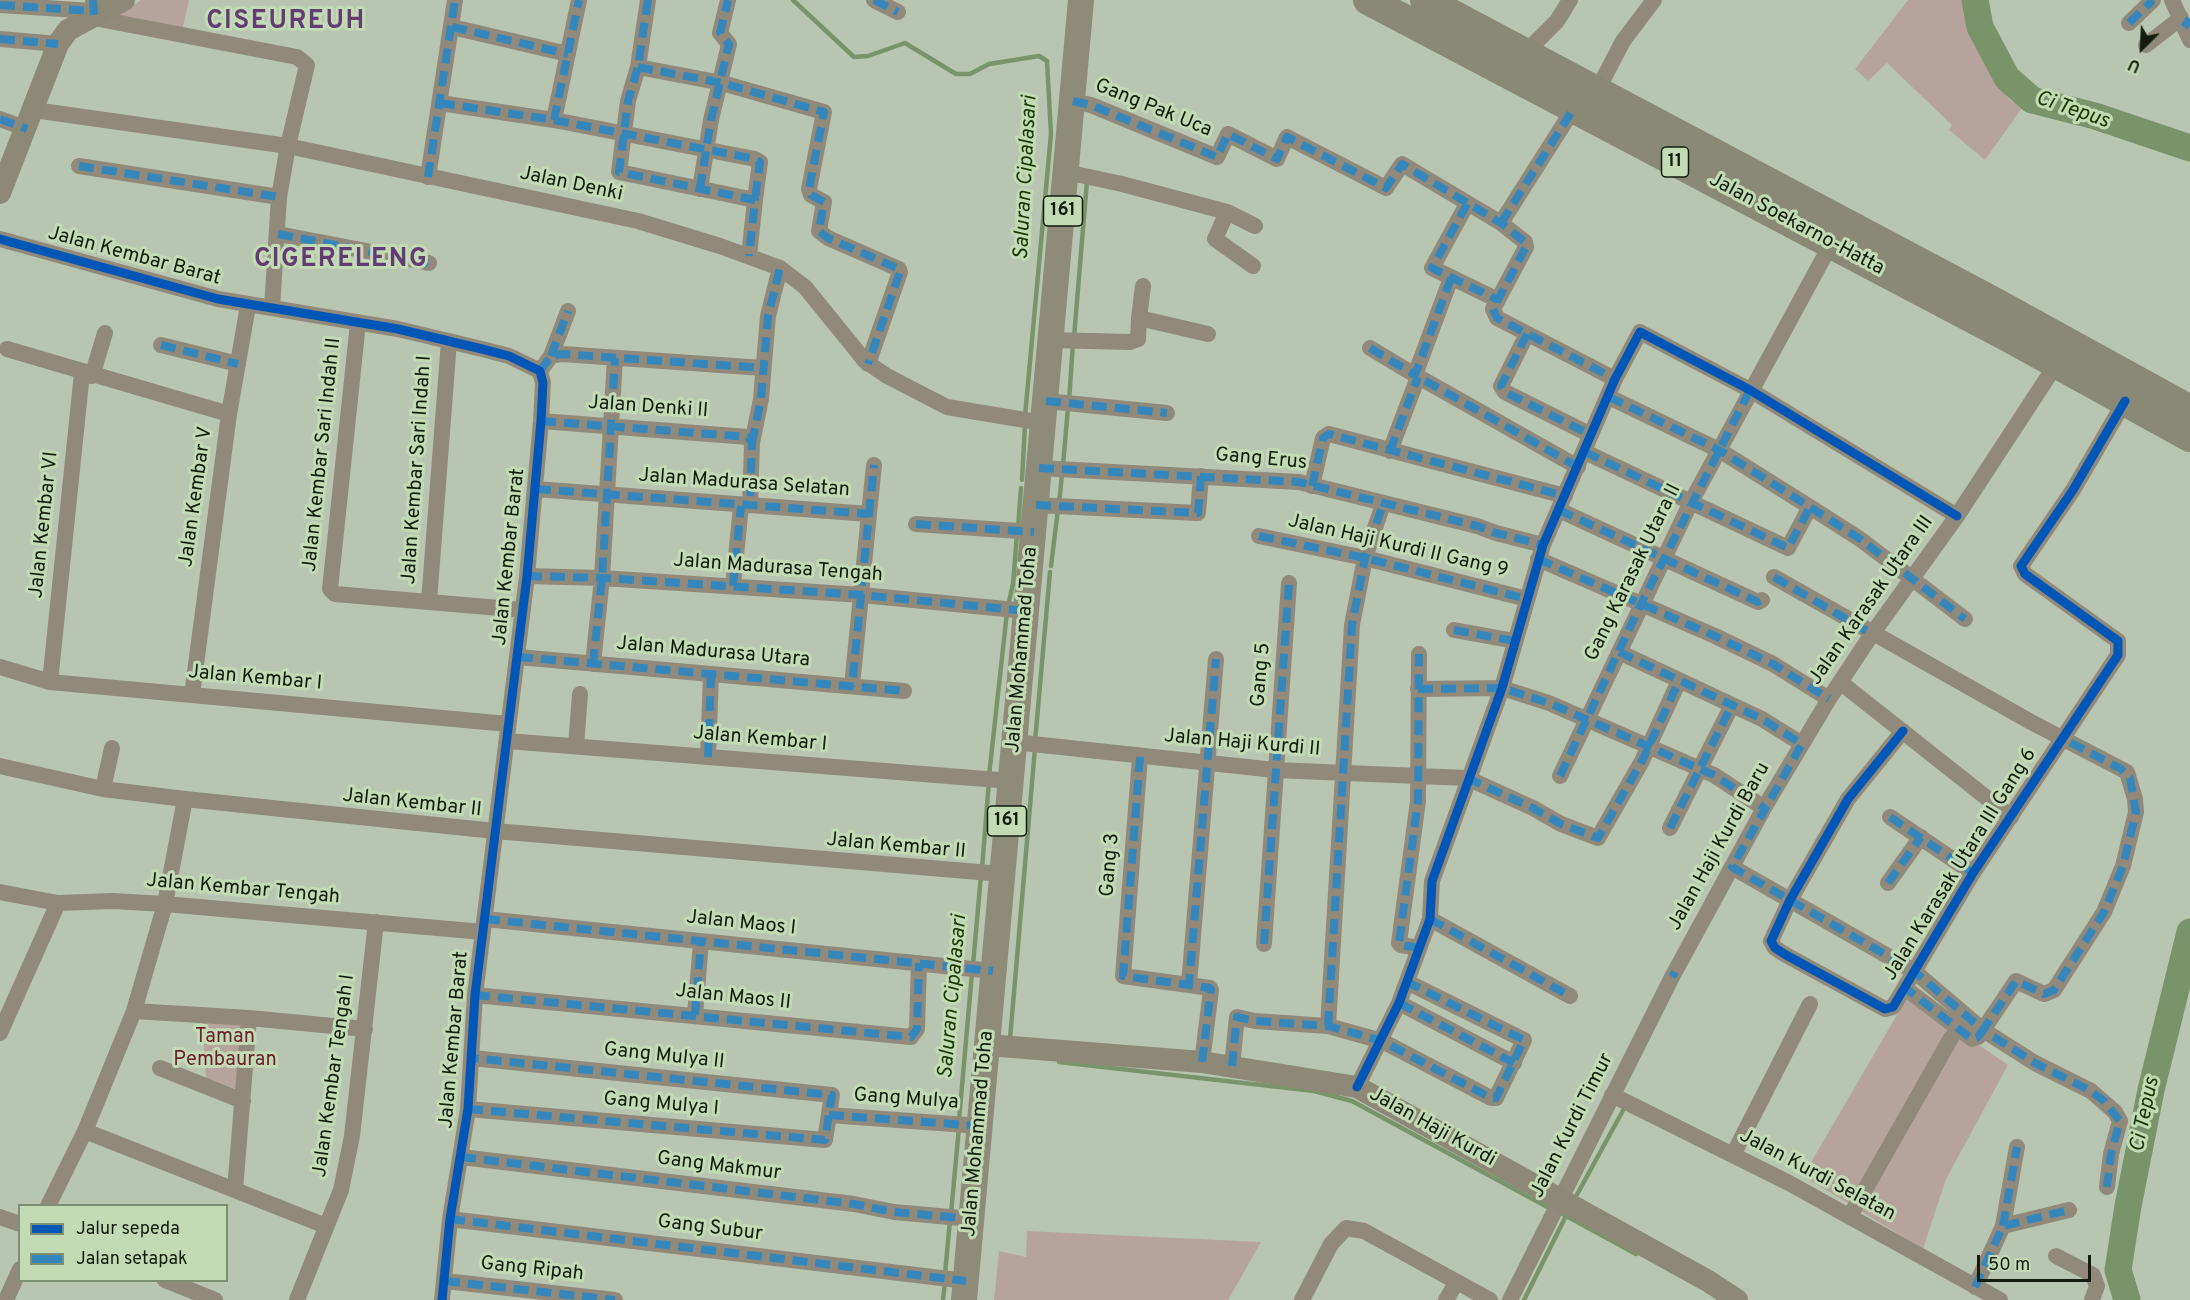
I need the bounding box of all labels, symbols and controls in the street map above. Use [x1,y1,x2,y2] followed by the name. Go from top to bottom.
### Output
[206,7,366,39] district label: CISEUREUH
[2112,18,2172,78] north arrow
[2125,53,2144,76] text: U
[1091,75,1215,143] street label: Gang Pak Uca
[2032,87,2112,135] water label: Ci Tepus
[1010,95,1044,261] water label: Saluran Cipalasari
[1662,147,1688,177] road number: 11
[517,162,625,208] street label: Jalan Denki
[1704,169,1888,281] street label: Jalan Soekarno-Hatta
[1044,196,1082,226] road number: 161
[45,222,223,292] street label: Jalan Kembar Barat
[254,245,428,277] district label: CIGERELENG
[299,337,347,573] street label: Jalan Kembar Sari Indah II
[398,355,438,585] street label: Jalan Kembar Sari Indah I
[587,392,709,424] street label: Jalan Denki II
[175,425,219,569] street label: Jalan Kembar V
[1214,444,1308,476] street label: Gang Erus
[25,450,65,600] street label: Jalan Kembar VI
[637,465,851,503] street label: Jalan Madurasa Selatan
[489,467,531,647] street label: Jalan Kembar Barat
[1581,480,1687,666] street label: Gang Karasak Utara II
[1285,510,1511,584] street label: Jalan Haji Kurdi II Gang 9
[1804,512,1940,690] street label: Jalan Karasak Utara III
[1002,546,1044,754] street label: Jalan Mohammad Toha
[672,550,884,588] street label: Jalan Madurasa Tengah
[615,633,811,673] street label: Jalan Madurasa Utara
[1247,642,1277,708] street label: Gang 5
[187,661,323,697] street label: Jalan Kembar I
[692,722,828,758] street label: Jalan Kembar I
[1163,725,1321,763] street label: Jalan Haji Kurdi II
[1879,744,2043,986] street label: Jalan Karasak Utara III Gang 6
[1664,759,1776,935] street label: Jalan Haji Kurdi Baru
[341,785,483,823] street label: Jalan Kembar II
[988,806,1026,836] road number: 161
[825,829,967,865] street label: Jalan Kembar II
[1096,832,1126,898] street label: Gang 3
[145,870,341,910] street label: Jalan Kembar Tengah
[685,906,797,942] street label: Jalan Maos I
[934,914,974,1080] water label: Saluran Cipalasari
[435,950,475,1130] street label: Jalan Kembar Barat
[309,973,361,1179] street label: Jalan Kembar Tengah I
[674,980,792,1016] street label: Jalan Maos II
[173,1026,277,1073] park label: Taman Pembauran
[958,1030,1000,1238] street label: Jalan Mohammad Toha
[602,1039,726,1075] street label: Gang Mulya II
[1526,1050,1620,1202] street label: Jalan Kurdi Timur
[2126,1075,2166,1155] water label: Ci Tepus
[1365,1083,1499,1173] street label: Jalan Haji Kurdi
[853,1084,959,1116] street label: Gang Mulya
[602,1088,720,1122] street label: Gang Mulya I
[1735,1125,1899,1227] street label: Jalan Kurdi Selatan
[656,1147,782,1187] street label: Gang Makmur
[18,1204,228,1282] legend
[656,1211,764,1247] street label: Gang Subur
[76,1218,180,1241] text: Jalur sepeda
[1980,1243,2094,1281] scale bar
[76,1248,188,1271] text: Jalan setapak
[479,1253,585,1287] street label: Gang Ripah
[1988,1254,2030,1277] text: 50 m

